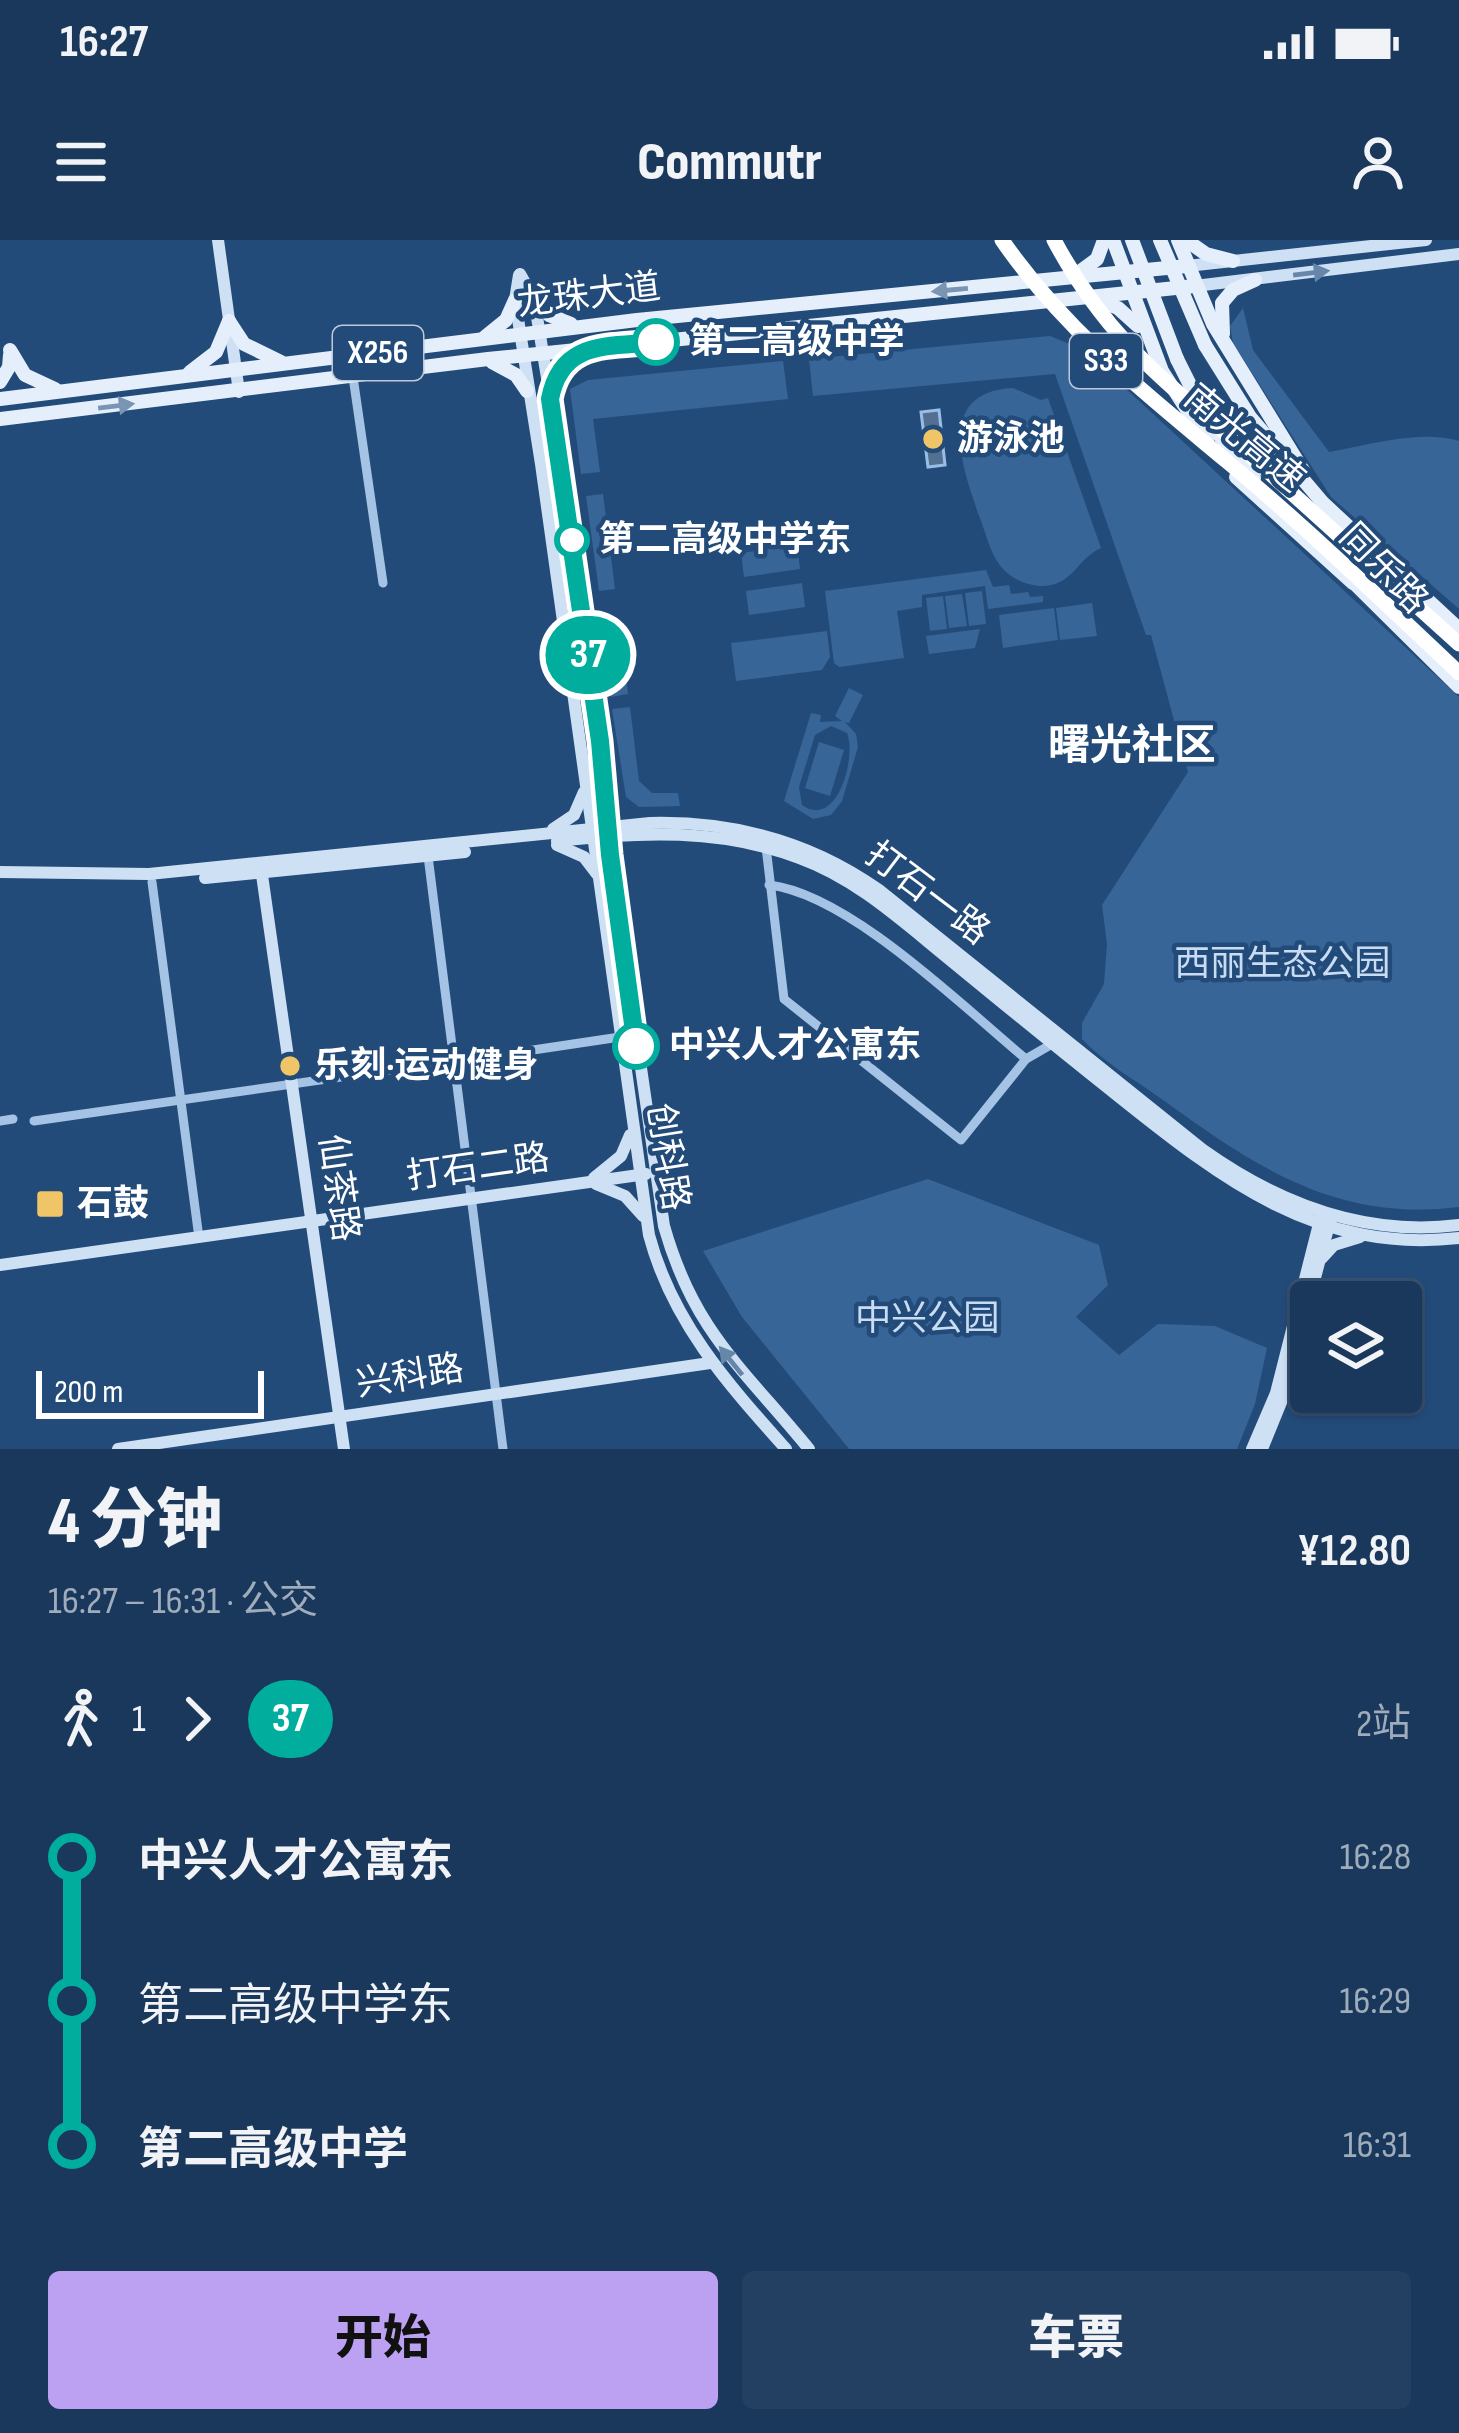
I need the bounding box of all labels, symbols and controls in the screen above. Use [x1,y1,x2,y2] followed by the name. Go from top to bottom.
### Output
[60,15,148,70] text: 16:27
[48,129,114,195] icon: menu
[1345,129,1411,195] icon: person
[637,130,822,195] text: Commutr
[1293,263,1331,282] one-way arrow
[515,266,663,326] street label: 龙珠大道
[931,281,969,300] one-way arrow
[634,320,678,364] marker: 第二高级中学
[689,321,905,364] place label: 第二高级中学
[333,326,423,380] road number: X256
[1070,334,1142,388] road number: S33
[1175,376,1313,502] street label: 南光高速
[98,396,135,415] one-way arrow
[957,418,1065,461] place label: 游泳池
[920,426,946,452] marker: 游泳池
[1330,515,1436,623] street label: 同乐路
[599,519,851,562] place label: 第二高级中学东
[556,524,588,556] marker: 第二高级中学东
[534,616,642,694] line badge: 37
[569,629,607,680] text: 37
[1048,721,1216,772] district label: 曙光社区
[857,833,997,955] street label: 打石一路
[1174,943,1390,986] park label: 西丽生态公园
[614,1024,658,1068] marker: 中兴人才公寓东
[669,1025,921,1068] place label: 中兴人才公寓东
[314,1045,539,1088] place label: 乐刻·运动健身
[277,1053,303,1079] marker: 乐刻·运动健身
[637,1100,697,1214] street label: 创科路
[309,1132,367,1244] street label: 仙茶路
[404,1137,552,1199] street label: 打石二路
[77,1183,149,1226] place label: 石鼓
[34,1188,66,1220] marker: 石鼓
[1290,1281,1422,1413] map controls
[1290,1281,1422,1413] button: layers
[855,1298,999,1341] park label: 中兴公园
[719,1346,745,1377] one-way arrow
[353,1347,467,1407] street label: 兴科路
[36,1365,264,1418] scale bar
[54,1372,123,1412] text: 200 m
[48,1483,222,1562] text: 4 分钟
[1297,1524,1411,1579] text: ¥12.80
[48,1578,318,1625] text: 16:27 – 16:31 · 公交
[48,1686,114,1752] icon: walk
[164,1686,230,1752] icon: forward
[272,1693,309,1744] text: 37
[132,1696,146,1743] text: 1
[1356,1701,1411,1748] text: 2站
[1340,1834,1411,1881] text: 16:28
[138,1835,453,1890] text: 中兴人才公寓东
[1340,1978,1411,2025] text: 16:29
[138,1979,453,2034] text: 第二高级中学东
[1343,2122,1411,2169] text: 16:31
[138,2123,408,2178] text: 第二高级中学
[48,2271,718,2409] button: 开始
[742,2271,1411,2409] button: 车票

